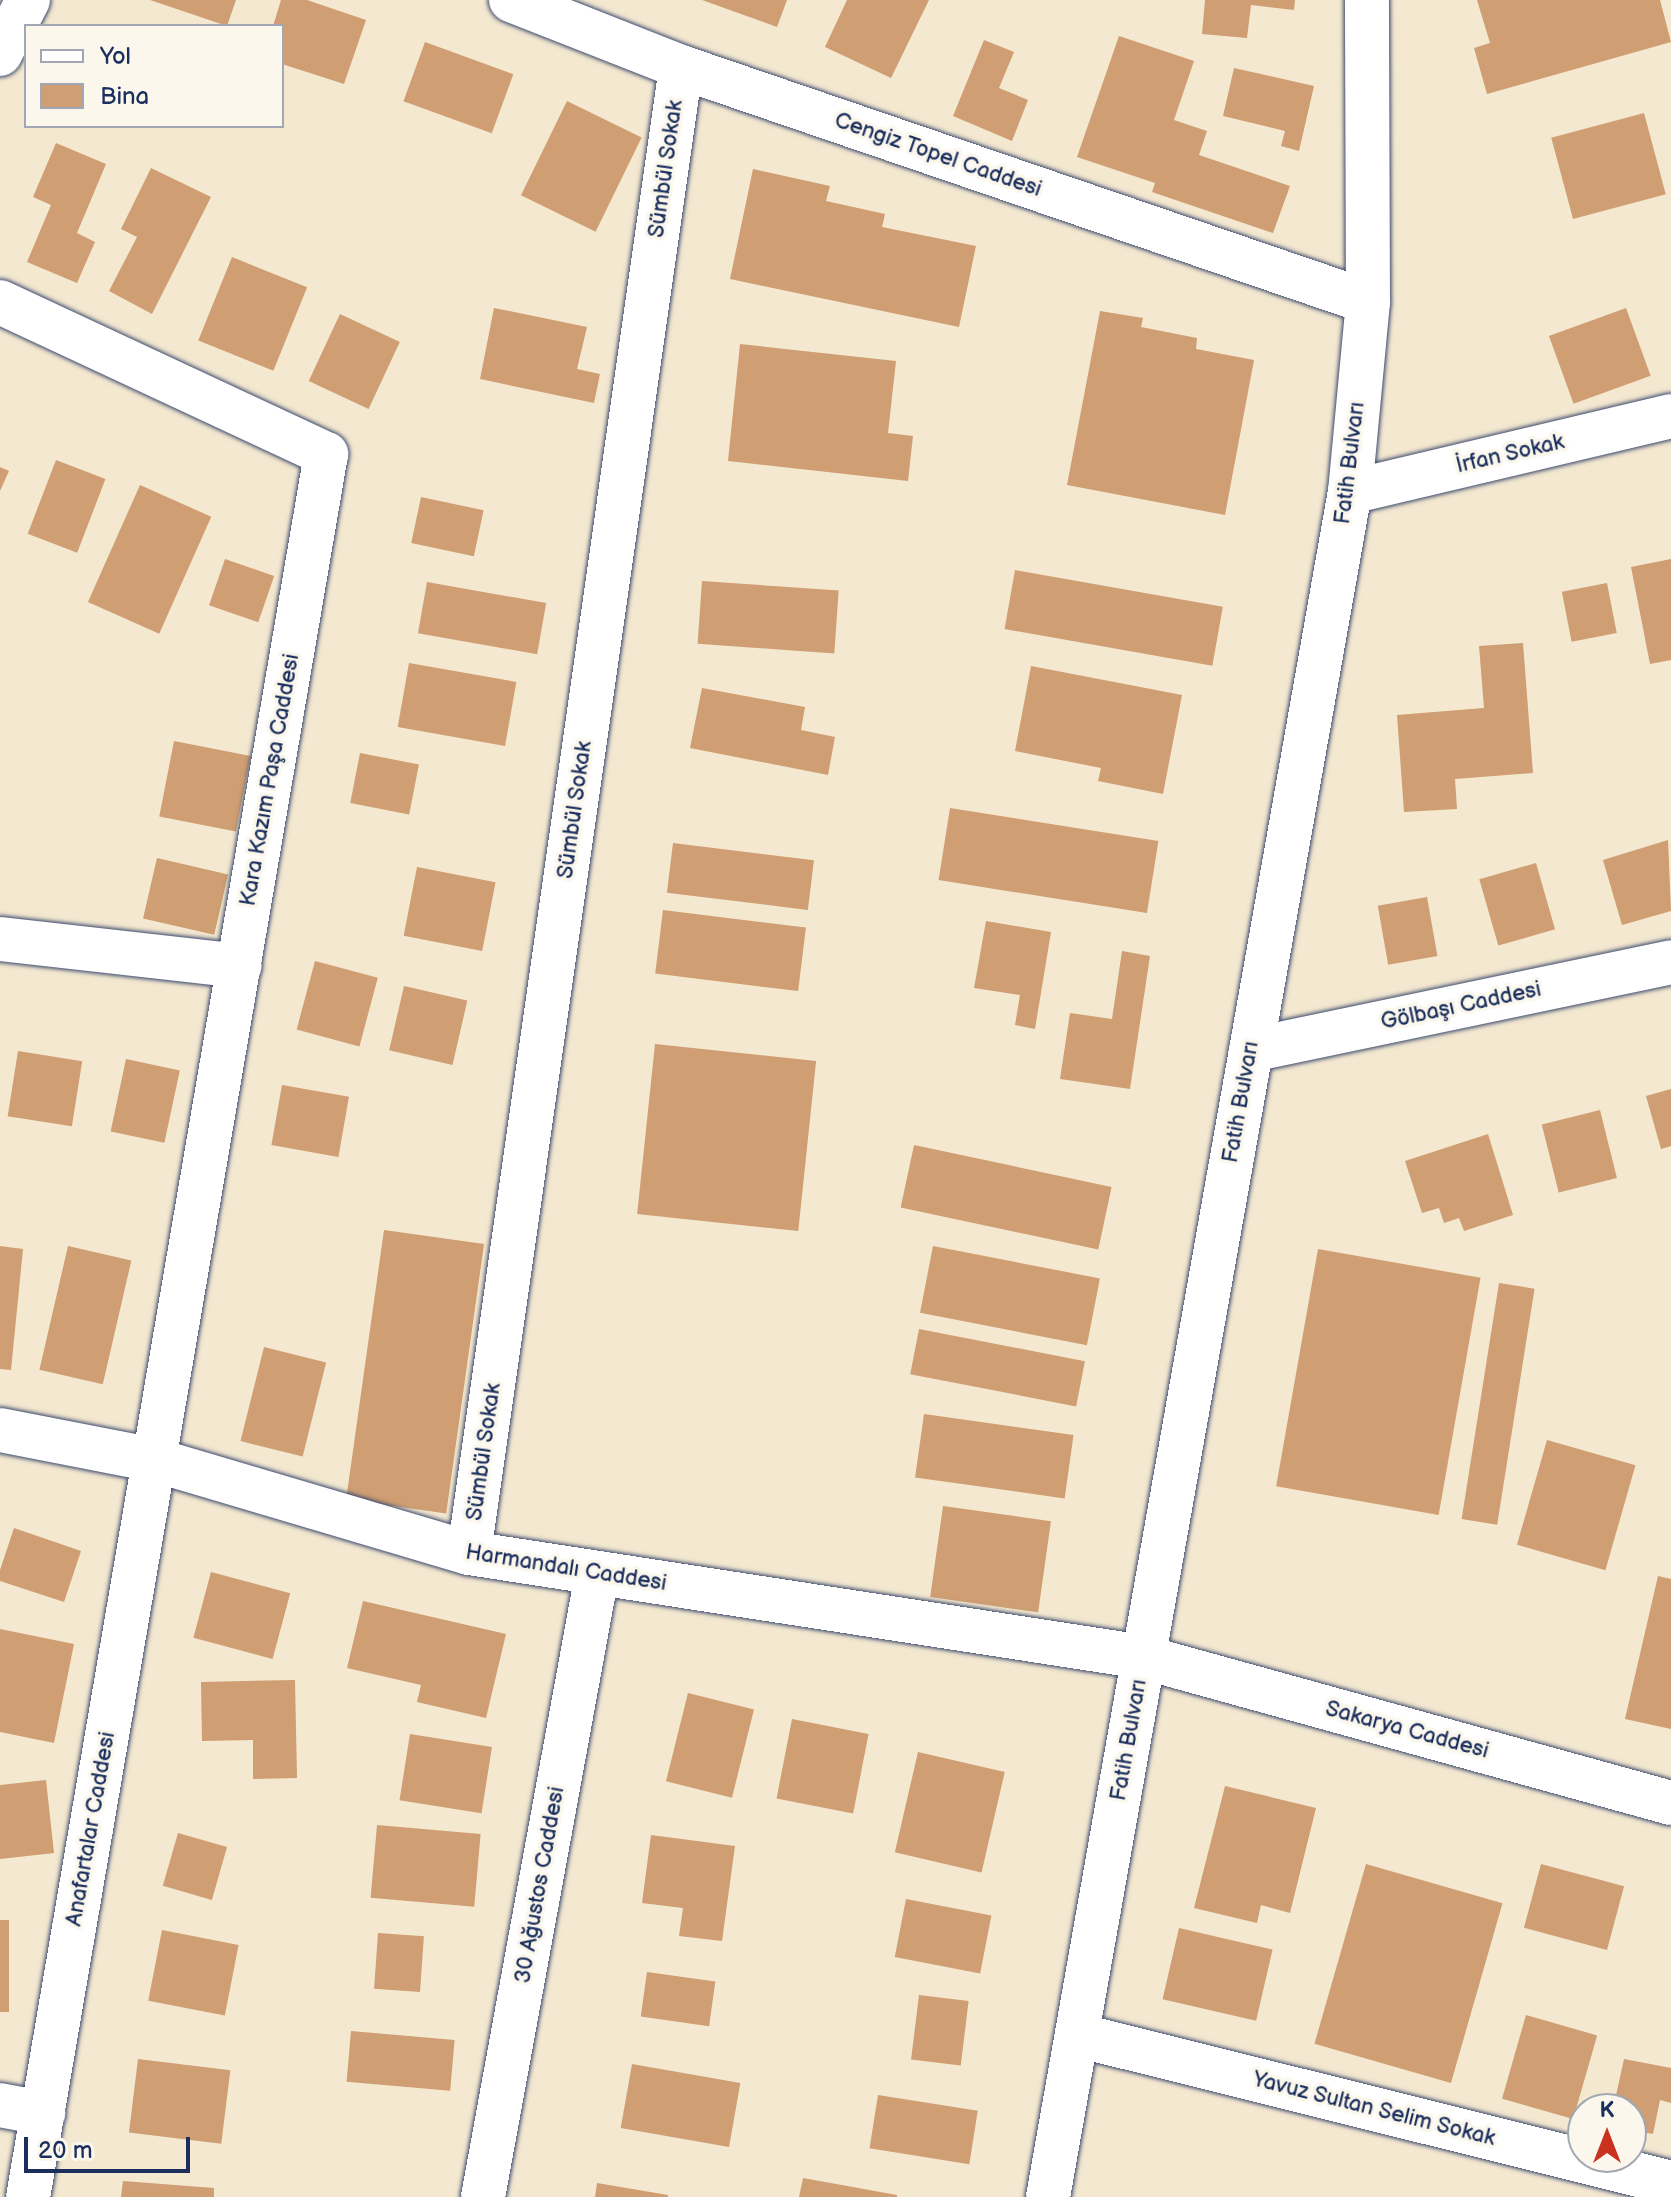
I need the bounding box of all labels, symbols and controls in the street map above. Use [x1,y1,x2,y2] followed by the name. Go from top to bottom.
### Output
[24,24,284,128] legend
[100,42,131,71] text: Yol
[100,82,149,111] text: Bina
[643,98,689,240] street label: Sümbül Sokak
[831,107,1045,203] street label: Cengiz Topel Caddesi
[1329,400,1371,526] street label: Fatih Bulvarı
[1453,429,1567,479] street label: İrfan Sokak
[235,652,305,908] street label: Kara Kazım Paşa Caddesi
[552,739,598,881] street label: Sümbül Sokak
[1379,976,1543,1036] street label: Gölbaşı Caddesi
[1217,1039,1265,1165] street label: Fatih Bulvarı
[461,1381,507,1523] street label: Sümbül Sokak
[464,1539,668,1597] street label: Harmandalı Caddesi
[1105,1677,1153,1803] street label: Fatih Bulvarı
[1323,1696,1491,1764] street label: Sakarya Caddesi
[61,1730,121,1928] street label: Anafartalar Caddesi
[510,1785,570,1985] street label: 30 Ağustos Caddesi
[1249,2066,1499,2152] street label: Yavuz Sultan Selim Sokak
[1567,2093,1647,2173] north arrow
[1600,2097,1614,2124] text: K
[28,2121,194,2171] scale bar
[38,2136,93,2165] text: 20 m

